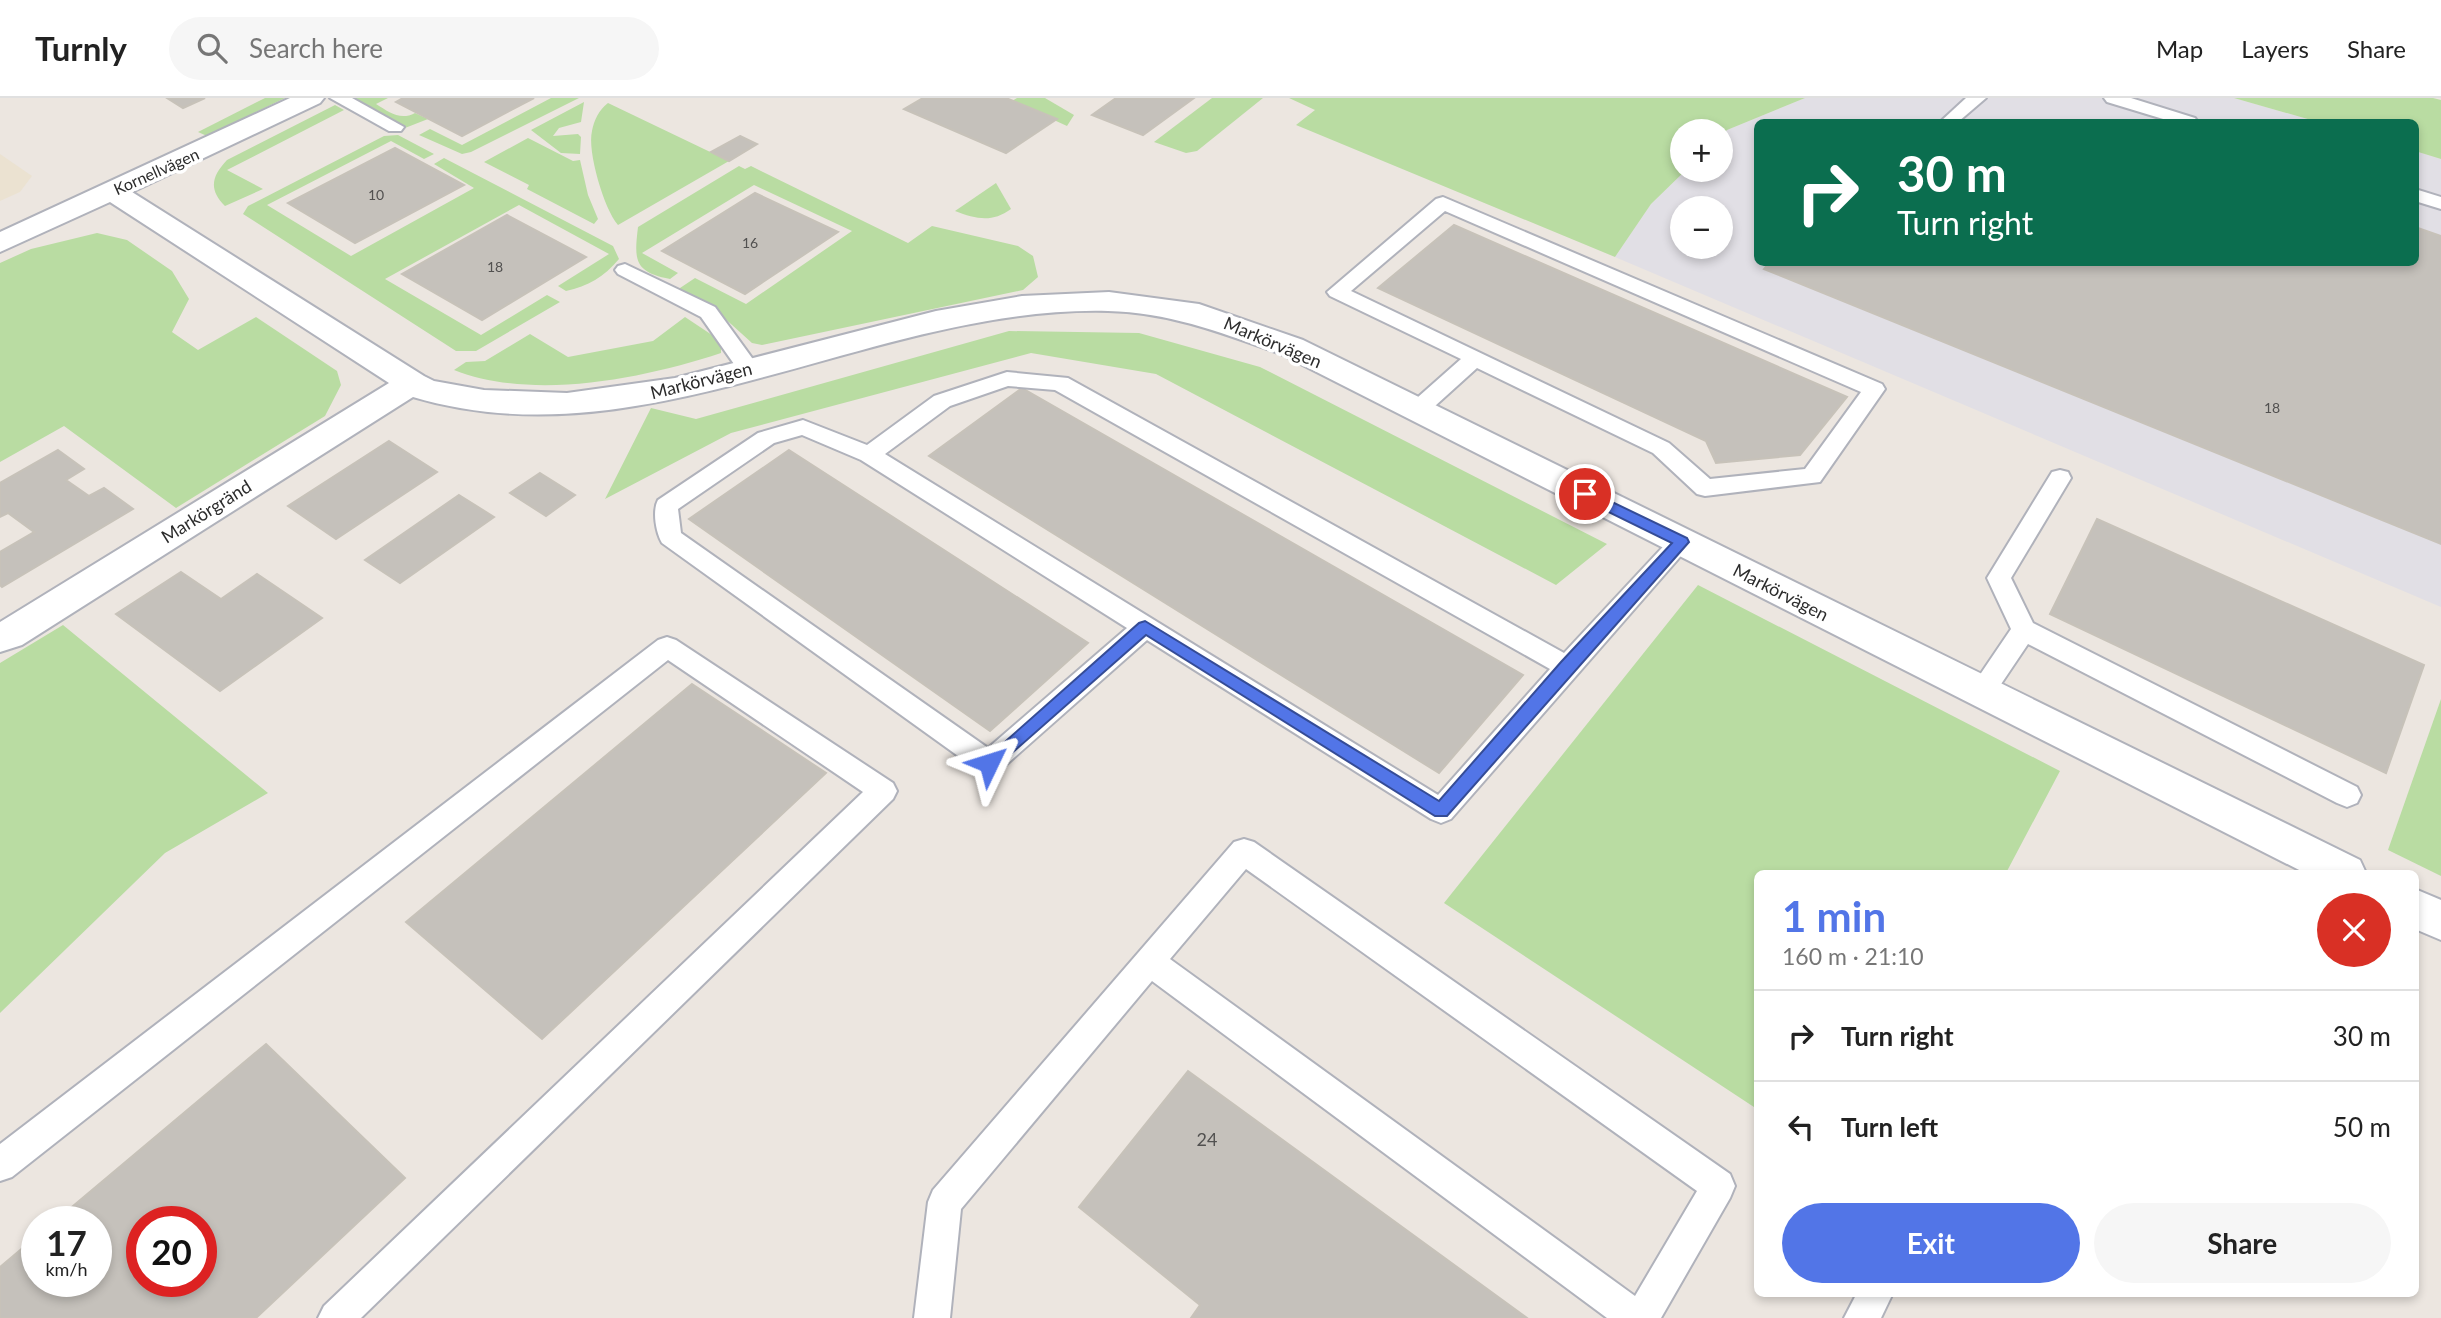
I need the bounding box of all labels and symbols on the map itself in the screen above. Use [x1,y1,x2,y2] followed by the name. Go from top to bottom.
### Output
[110,144,202,198] street label: Kornellvägen
[368,186,384,203] house number: 10
[742,234,758,251] house number: 16
[487,258,503,275] house number: 18
[1221,312,1325,372] street label: Markörvägen
[648,357,754,403] street label: Markörvägen
[2264,399,2280,416] house number: 18
[1555,464,1615,524] pin
[157,475,255,547] street label: Markörgränd
[1730,559,1832,625] street label: Markörvägen
[952,726,1026,800] position arrow
[1197,1128,1217,1150] house number: 24
[126,1206,217,1297] speed limit sign: 20

